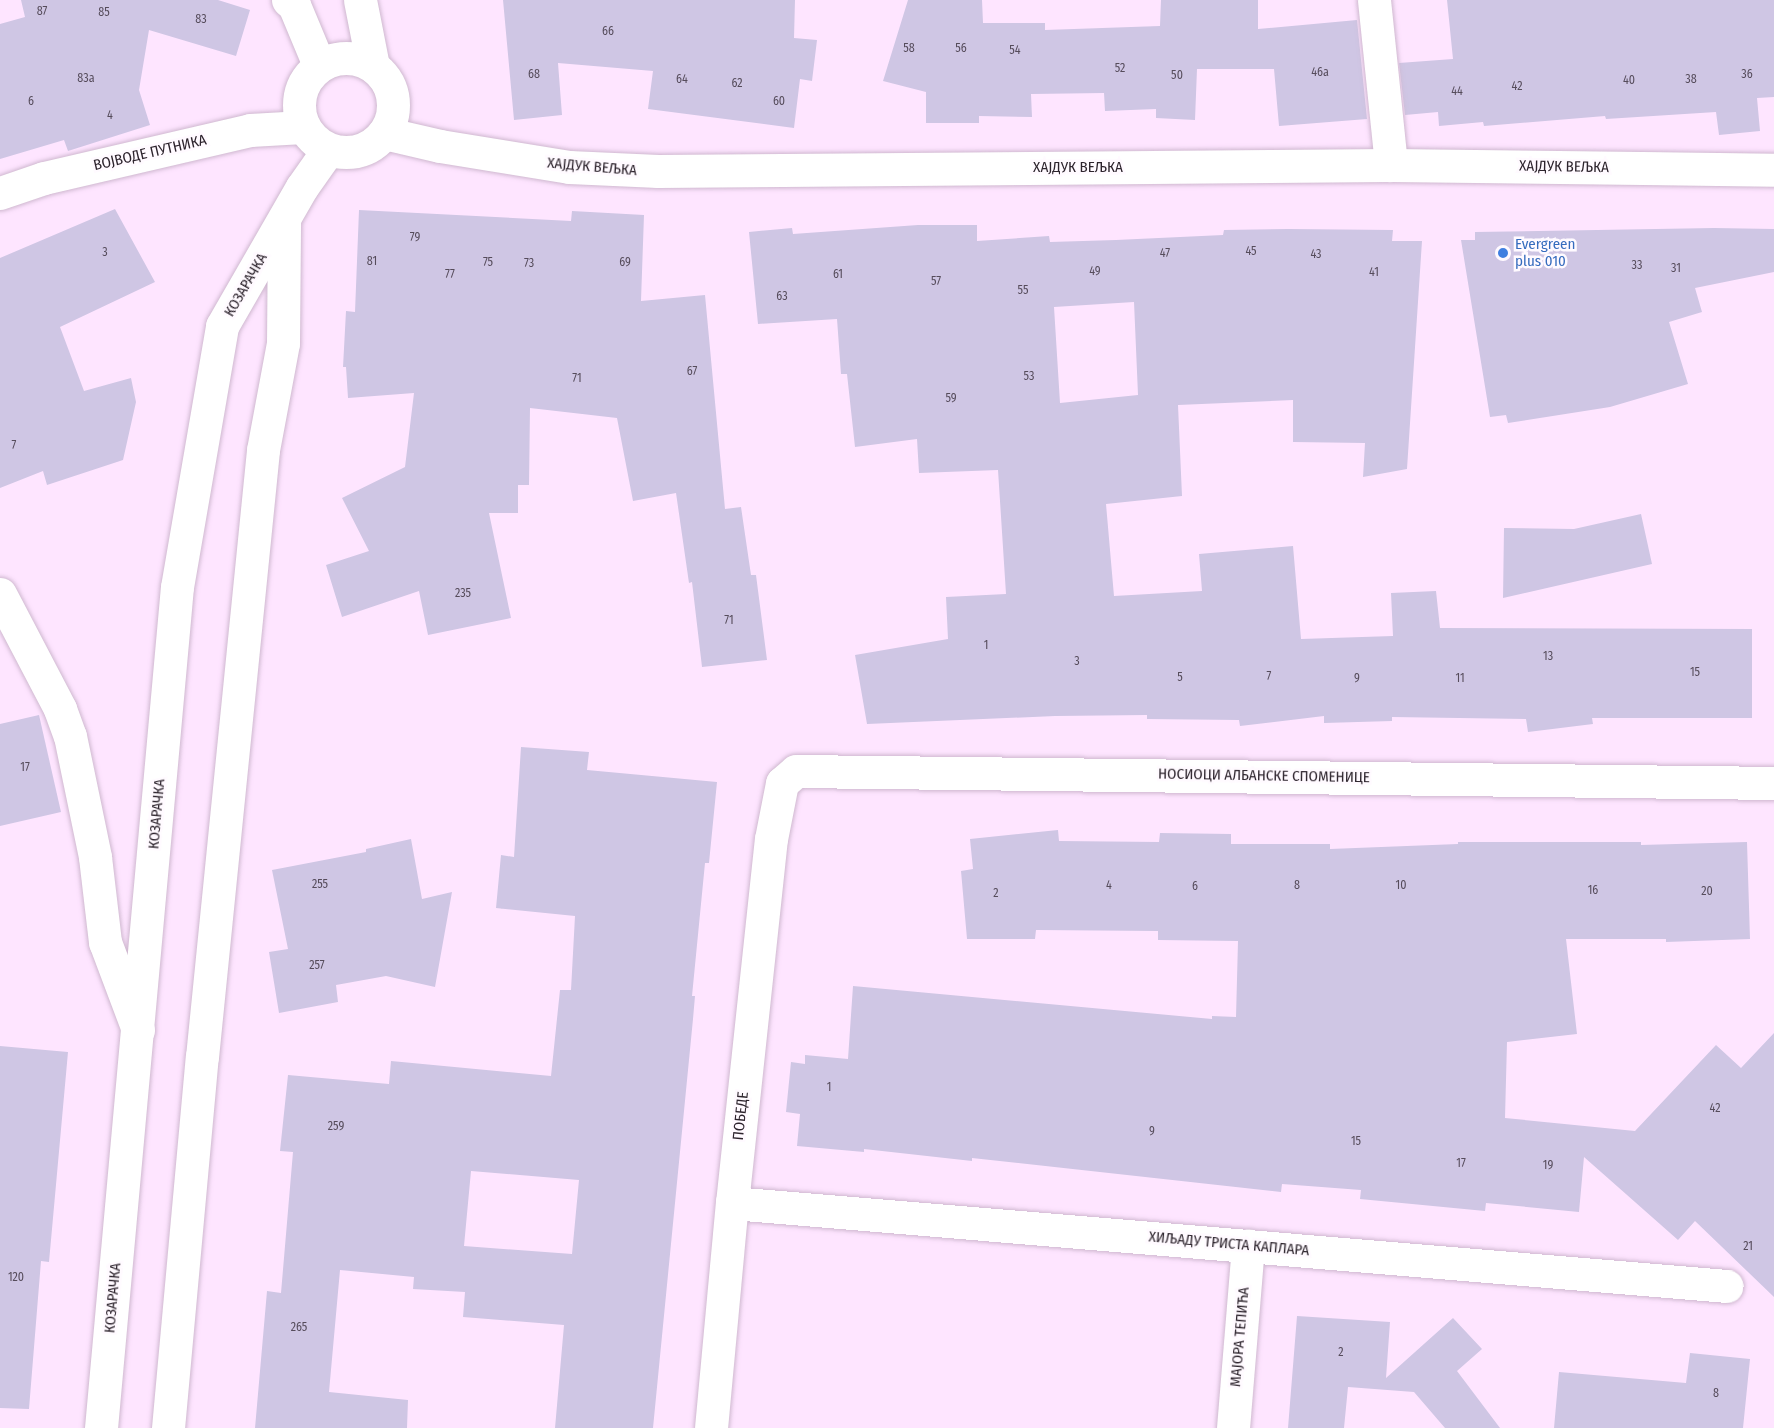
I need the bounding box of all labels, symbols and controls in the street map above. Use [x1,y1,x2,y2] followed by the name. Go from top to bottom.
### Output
[37,5,47,19] house number: 87
[98,6,110,20] house number: 85
[195,13,207,27] house number: 83
[602,25,614,39] house number: 66
[903,42,915,56] house number: 58
[955,42,967,56] house number: 56
[1009,44,1021,58] house number: 54
[1115,62,1125,76] house number: 52
[1311,66,1329,80] house number: 46a
[528,68,540,82] house number: 68
[1741,68,1753,82] house number: 36
[1171,69,1183,83] house number: 50
[77,72,95,86] house number: 83a
[676,73,688,87] house number: 64
[1685,73,1697,87] house number: 38
[1623,74,1635,88] house number: 40
[731,77,743,91] house number: 62
[1512,80,1522,94] house number: 42
[1451,85,1463,99] house number: 44
[28,95,34,109] house number: 6
[773,95,785,109] house number: 60
[107,109,113,123] house number: 4
[92,131,208,175] street label: ВОЈВОДЕ ПУТНИКА
[546,154,638,180] street label: ХАЈДУК ВЕЉКА
[1519,157,1609,177] street label: ХАЈДУК ВЕЉКА
[1033,159,1123,177] street label: ХАЈДУК ВЕЉКА
[410,231,420,245] house number: 79
[1515,235,1575,270] place label: Evergreen plus 010
[1245,245,1257,259] house number: 45
[102,246,108,260] house number: 3
[1496,246,1510,260] marker: Evergreen plus 010
[1160,247,1170,261] house number: 47
[1310,248,1322,262] house number: 43
[221,250,271,320] street label: КОЗАРАЧКА
[367,255,377,269] house number: 81
[483,256,493,270] house number: 75
[619,256,631,270] house number: 69
[524,257,534,271] house number: 73
[1632,259,1642,273] house number: 33
[1671,262,1681,276] house number: 31
[1089,265,1101,279] house number: 49
[1369,266,1379,280] house number: 41
[445,268,455,282] house number: 77
[833,268,843,282] house number: 61
[931,275,941,289] house number: 57
[1018,284,1028,298] house number: 55
[776,290,788,304] house number: 63
[687,365,697,379] house number: 67
[1024,370,1034,384] house number: 53
[572,372,582,386] house number: 71
[945,392,957,406] house number: 59
[12,439,16,453] house number: 7
[455,587,471,601] house number: 235
[724,614,734,628] house number: 71
[984,639,988,653] house number: 1
[1543,650,1553,664] house number: 13
[1074,655,1080,669] house number: 3
[1690,666,1700,680] house number: 15
[1267,670,1271,684] house number: 7
[1177,671,1183,685] house number: 5
[1354,672,1360,686] house number: 9
[1455,672,1465,686] house number: 11
[20,761,30,775] house number: 17
[1158,765,1370,787] street label: НОСИОЦИ АЛБАНСКЕ СПОМЕНИЦЕ
[145,778,169,850] street label: КОЗАРАЧКА
[312,878,328,892] house number: 255
[1106,879,1112,893] house number: 4
[1294,879,1300,893] house number: 8
[1396,879,1406,893] house number: 10
[1192,880,1198,894] house number: 6
[1588,884,1598,898] house number: 16
[1701,885,1713,899] house number: 20
[993,887,999,901] house number: 2
[309,959,325,973] house number: 257
[827,1081,831,1095] house number: 1
[729,1091,753,1141] street label: ПОБЕДЕ
[1710,1102,1720,1116] house number: 42
[328,1120,344,1134] house number: 259
[1149,1125,1155,1139] house number: 9
[1351,1135,1361,1149] house number: 15
[1456,1157,1466,1171] house number: 17
[1543,1159,1553,1173] house number: 19
[1148,1228,1310,1260] street label: ХИЉАДУ ТРИСТА КАПЛАРА
[1743,1240,1753,1254] house number: 21
[101,1262,125,1334] street label: КОЗАРАЧКА
[8,1271,24,1285] house number: 120
[1227,1286,1253,1388] street label: МАЈОРА ТЕПИЋА
[291,1321,307,1335] house number: 265
[1338,1346,1344,1360] house number: 2
[1713,1387,1719,1401] house number: 8

